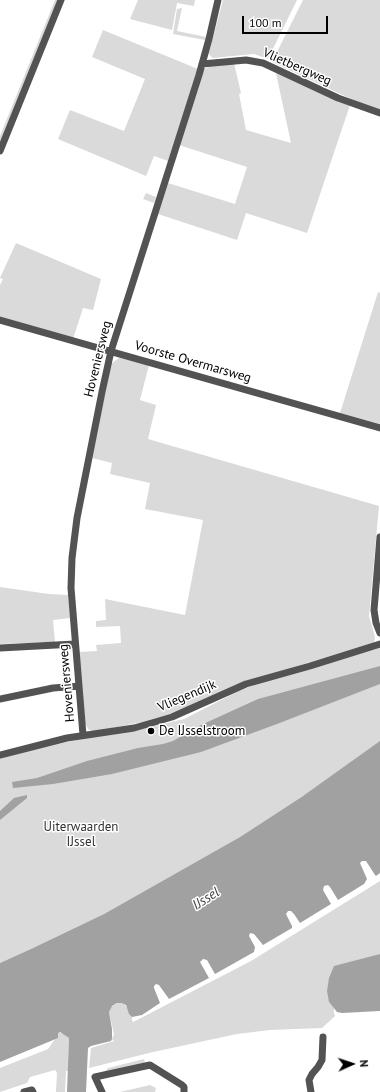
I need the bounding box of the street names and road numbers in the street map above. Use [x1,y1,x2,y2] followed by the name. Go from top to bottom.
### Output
[260,45,334,89] street label: Vlietbergweg
[81,319,115,399] street label: Hoveniersweg
[133,338,253,386] street label: Voorste Overmarsweg
[56,643,78,723] street label: Hoveniersweg
[155,677,219,715] street label: Vliegendijk

